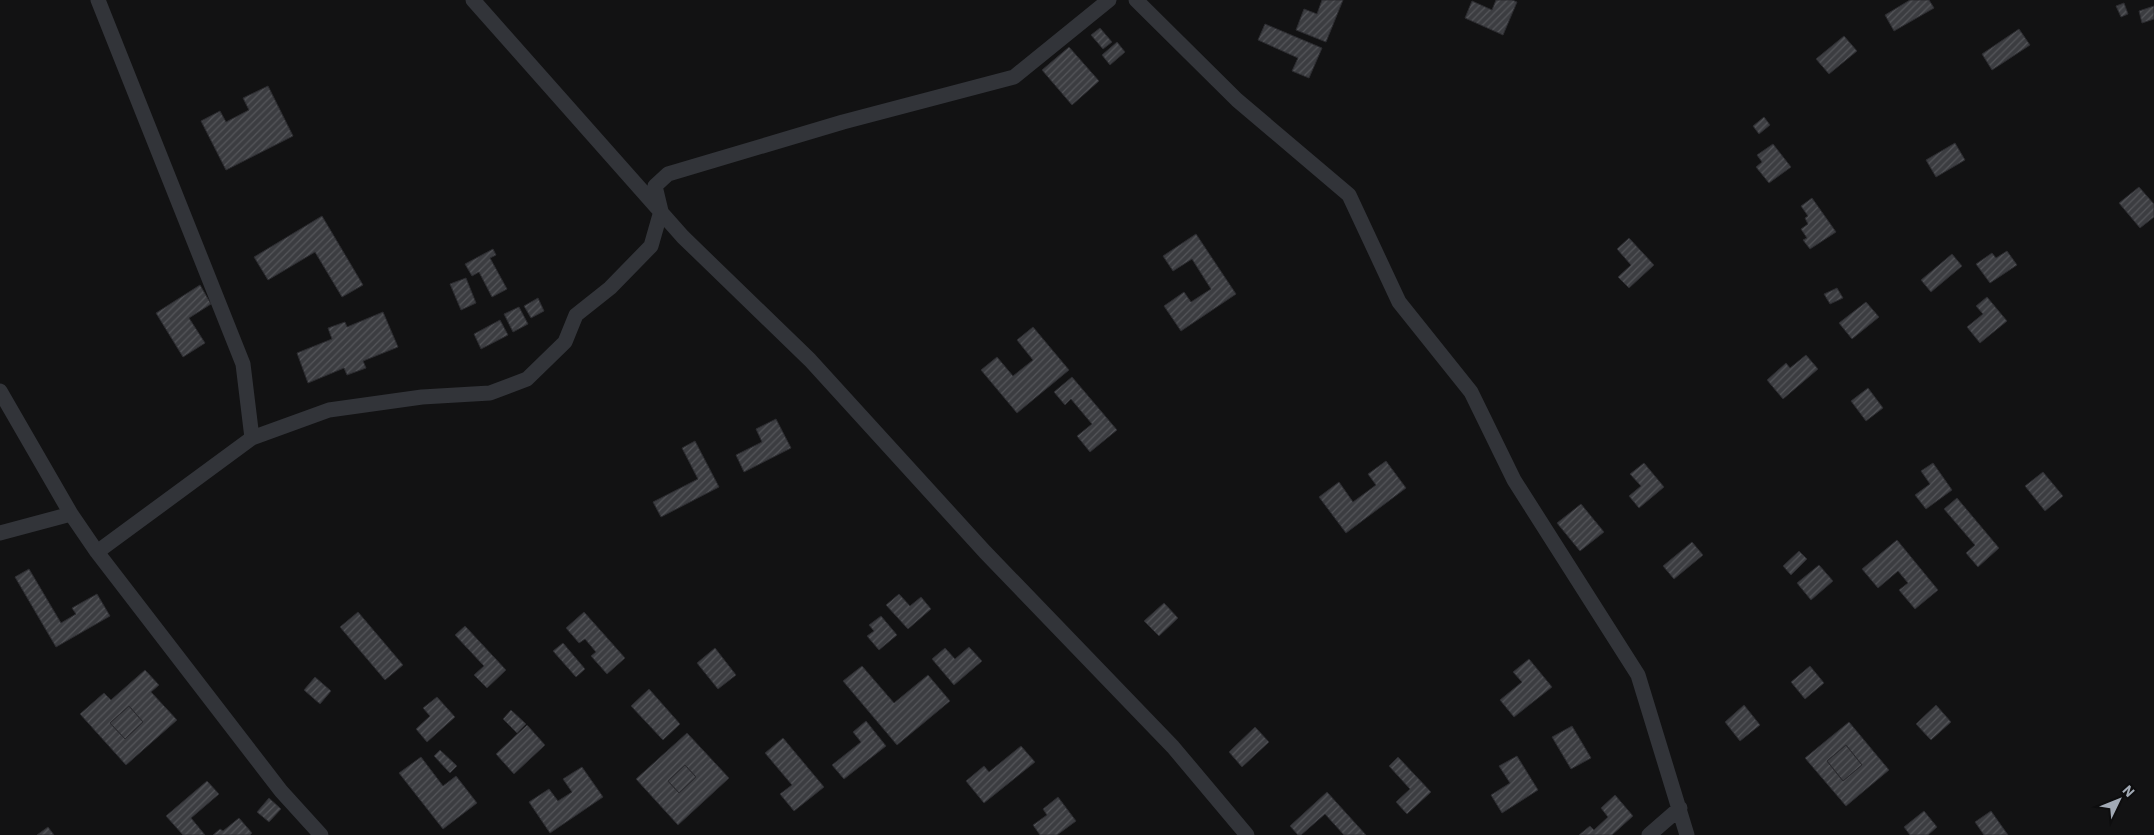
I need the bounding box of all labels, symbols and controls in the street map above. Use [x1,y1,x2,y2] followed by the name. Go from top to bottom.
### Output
[2094,775,2144,825] north arrow
[2118,781,2139,801] text: N

